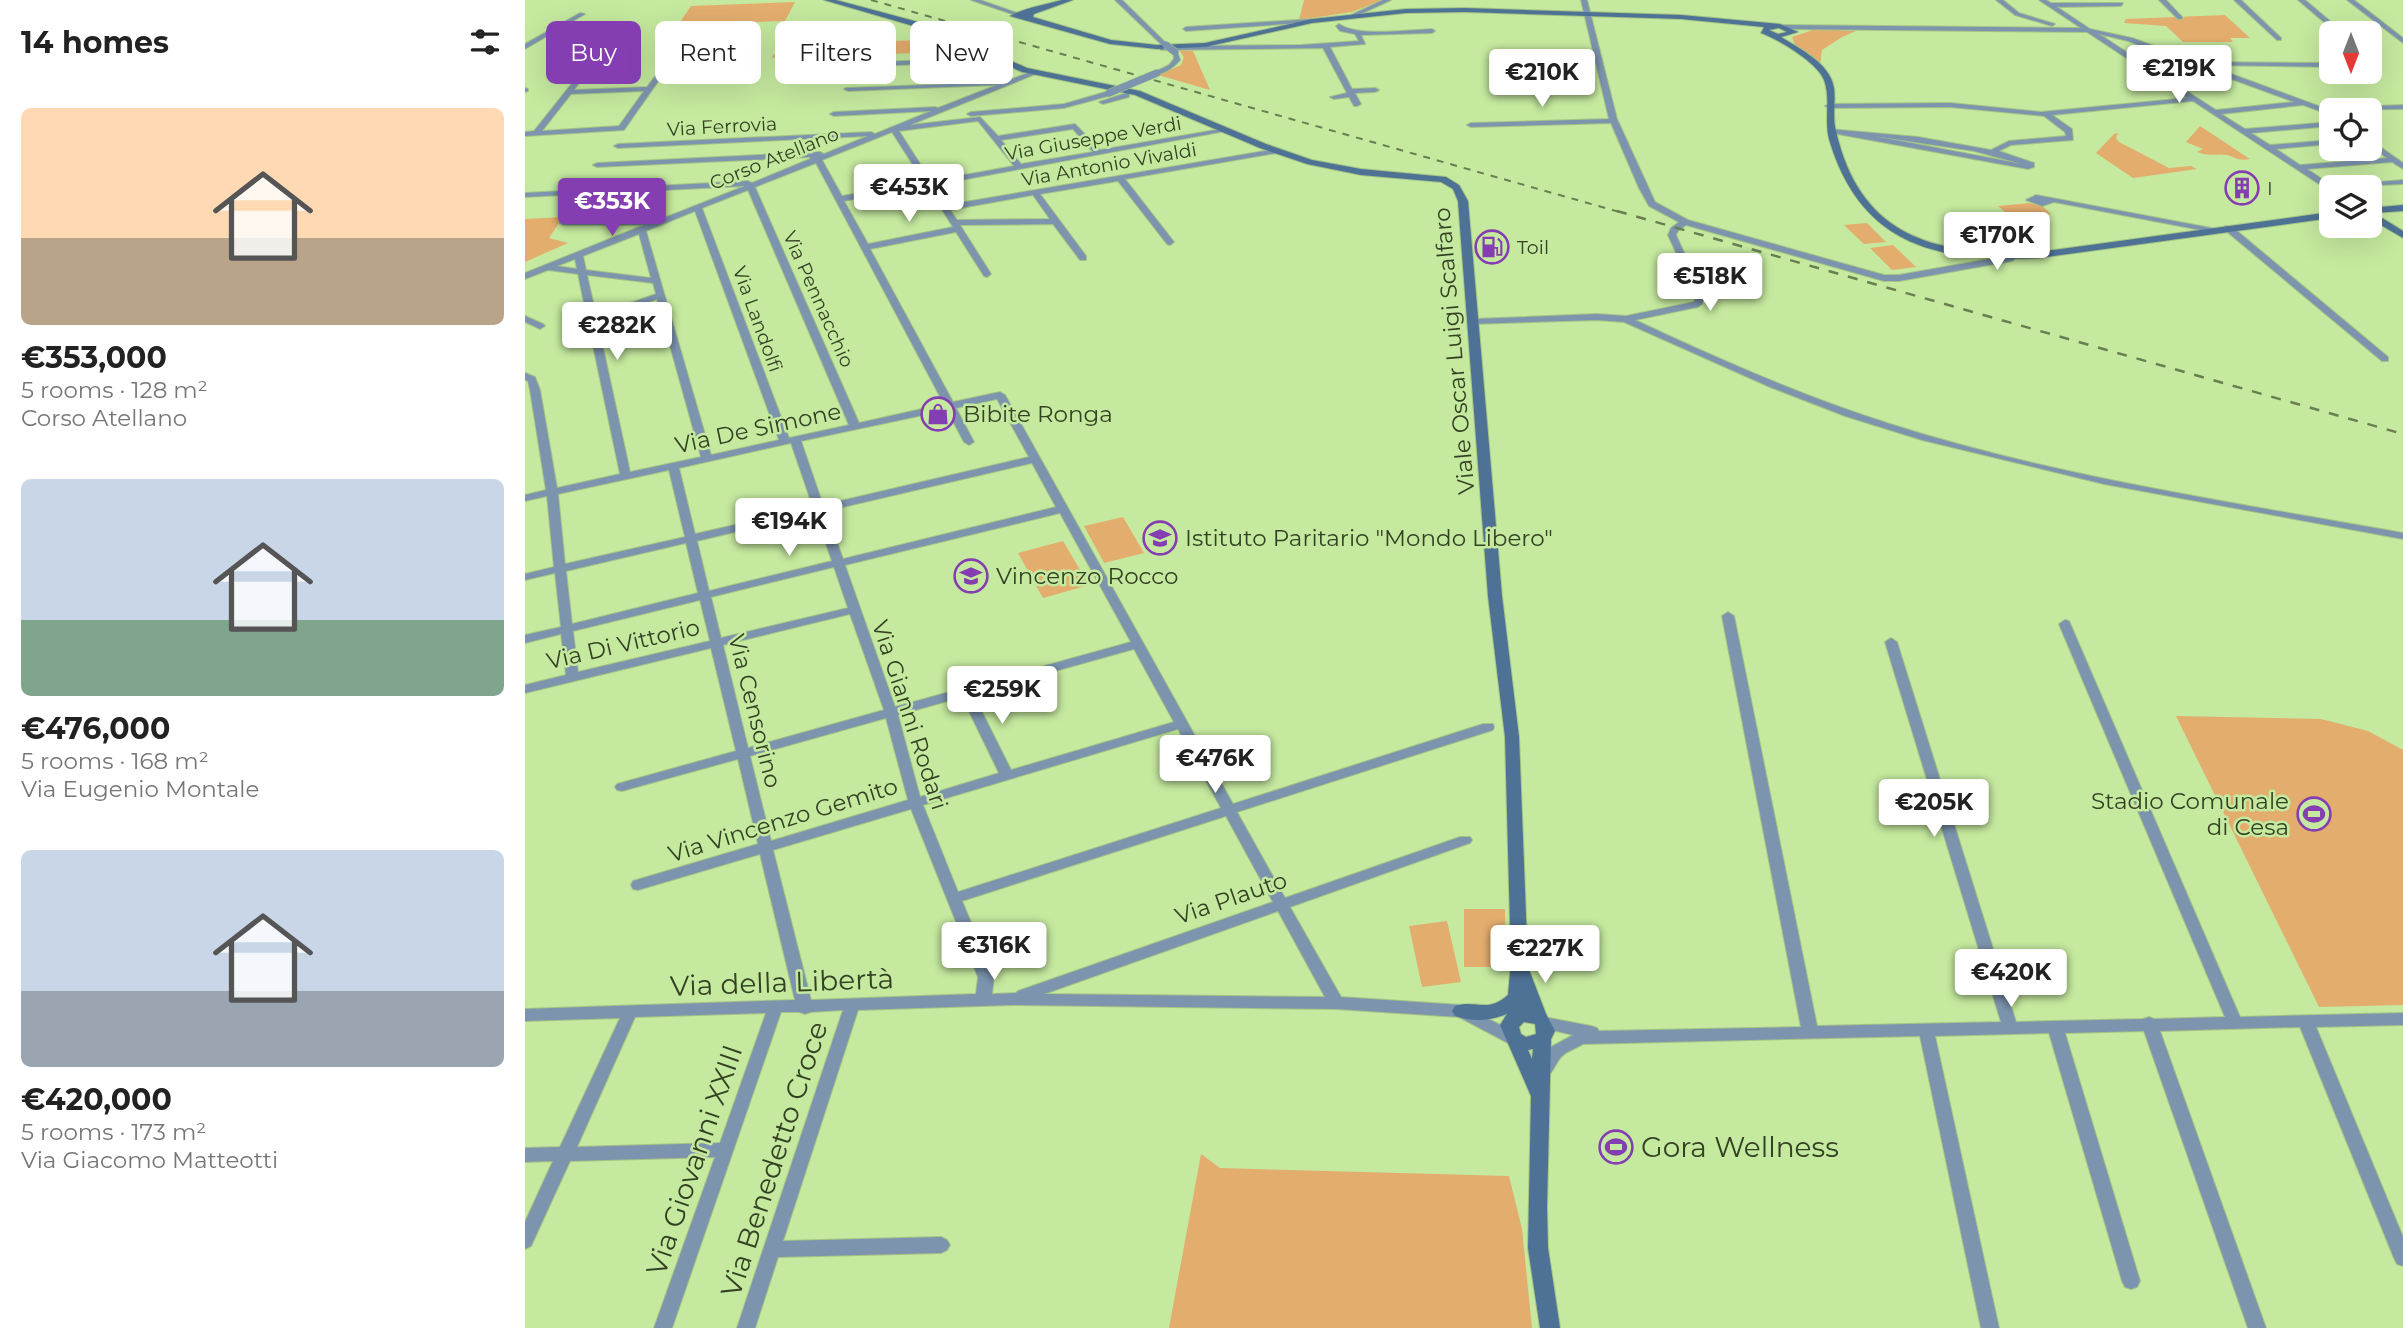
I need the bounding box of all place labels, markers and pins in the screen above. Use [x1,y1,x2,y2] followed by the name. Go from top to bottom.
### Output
[2130,46,2228,105] pin: €219K
[1493,50,1591,109] pin: €210K
[860,164,958,224] pin: €453K
[2223,169,2261,207] building icon: I
[2267,177,2273,200] place label: I
[563,178,661,238] pin: €353K
[1948,212,2046,272] pin: €170K
[1473,228,1511,266] fuel station icon: Toil
[1517,236,1549,259] place label: Toil
[1661,254,1759,313] pin: €518K
[568,302,666,362] pin: €282K
[919,395,957,433] shop icon: Bibite Ronga
[963,400,1113,428] place label: Bibite Ronga
[740,498,838,558] pin: €194K
[1141,519,1179,557] school or university icon: Istituto Paritario "Mondo Libero"
[1185,524,1553,552] place label: Istituto Paritario "Mondo Libero"
[952,557,990,595] school or university icon: Vincenzo Rocco
[996,562,1179,590] place label: Vincenzo Rocco
[953,666,1051,726] pin: €259K
[1166,736,1264,795] pin: €476K
[1885,780,1983,839] pin: €205K
[2091,787,2289,841] place label: Stadio Comunale di Cesa
[2295,795,2333,833] sports icon: Stadio Comunale di Cesa
[945,922,1043,982] pin: €316K
[1496,926,1594,985] pin: €227K
[1962,950,2060,1009] pin: €420K
[1597,1128,1635,1166] sports icon: Gora Wellness
[1641,1130,1839,1164] place label: Gora Wellness

